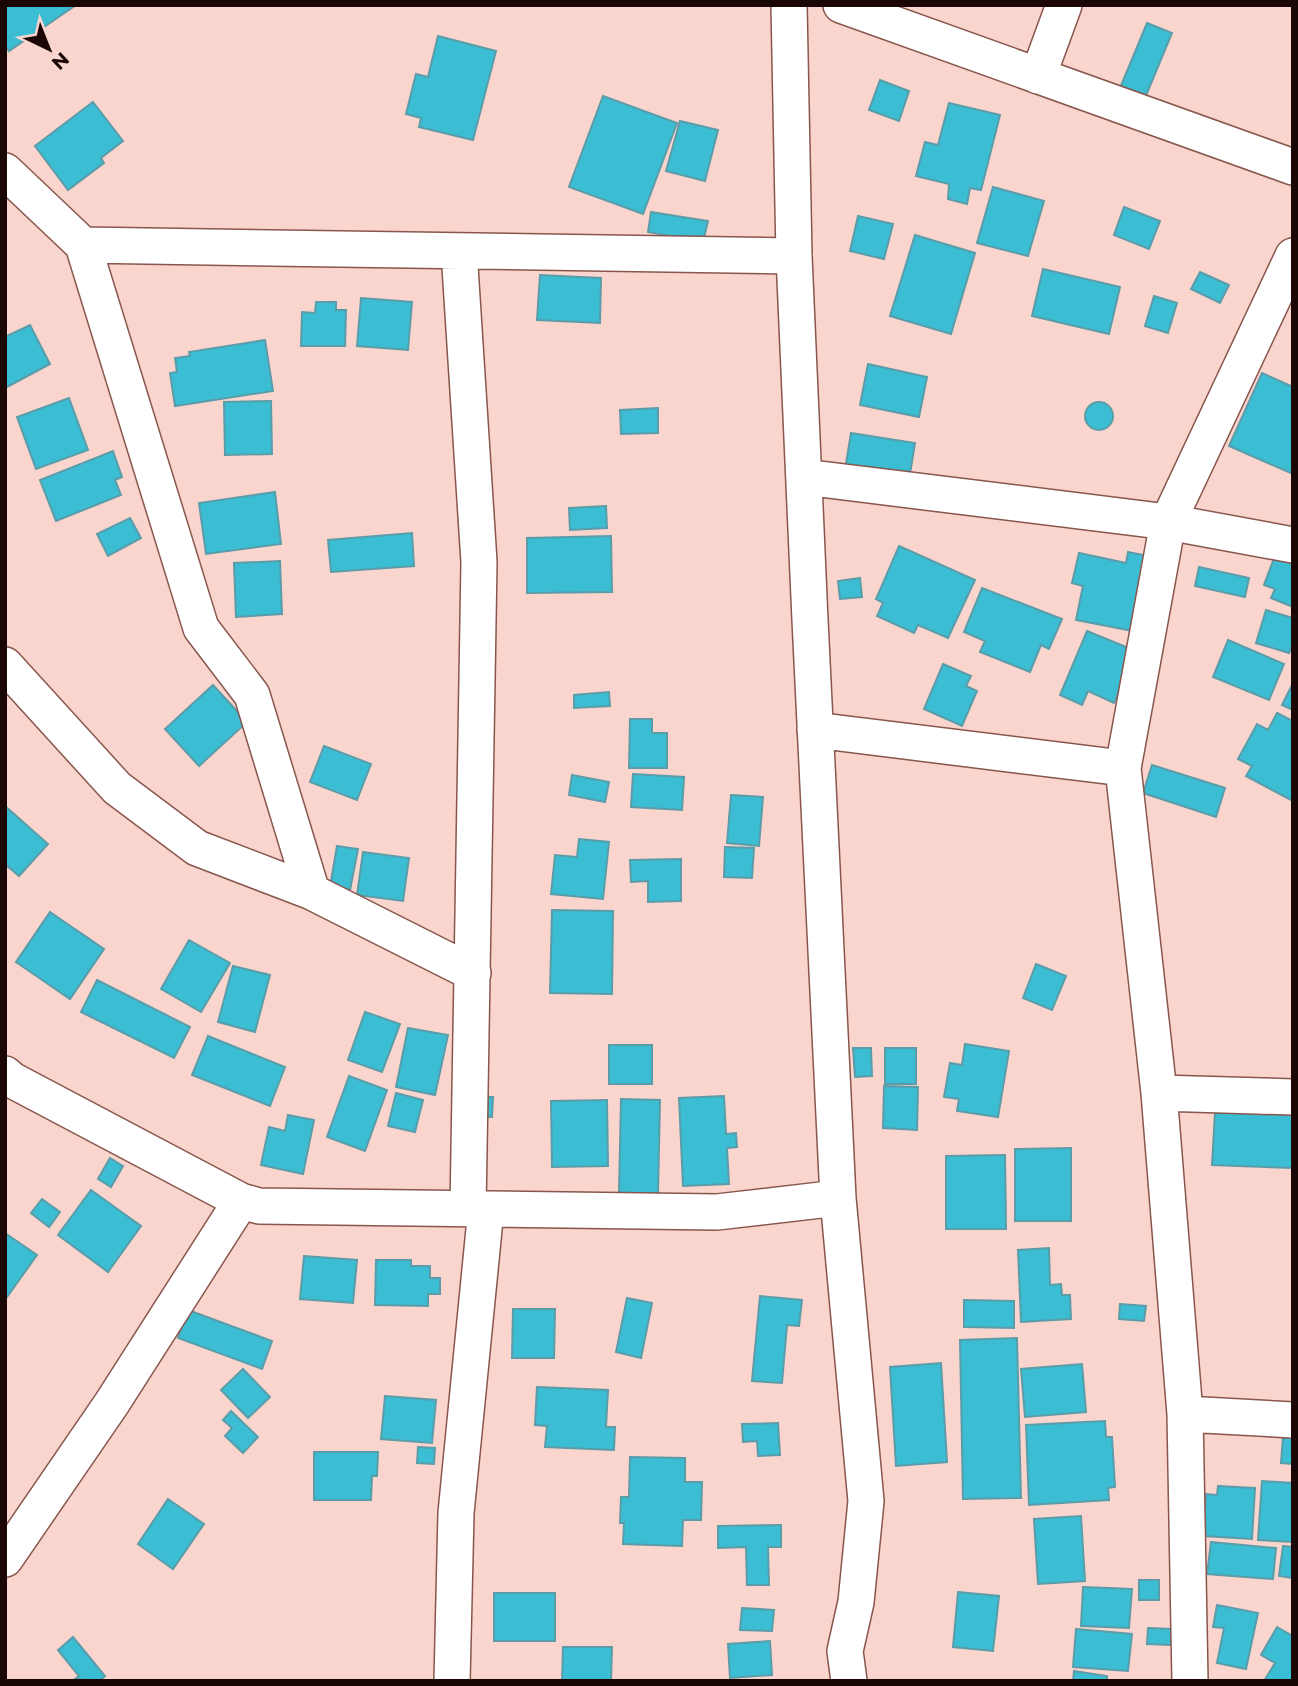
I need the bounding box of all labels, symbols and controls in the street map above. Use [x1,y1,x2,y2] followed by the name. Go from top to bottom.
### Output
[14,14,84,84] north arrow
[47,47,74,75] text: N

